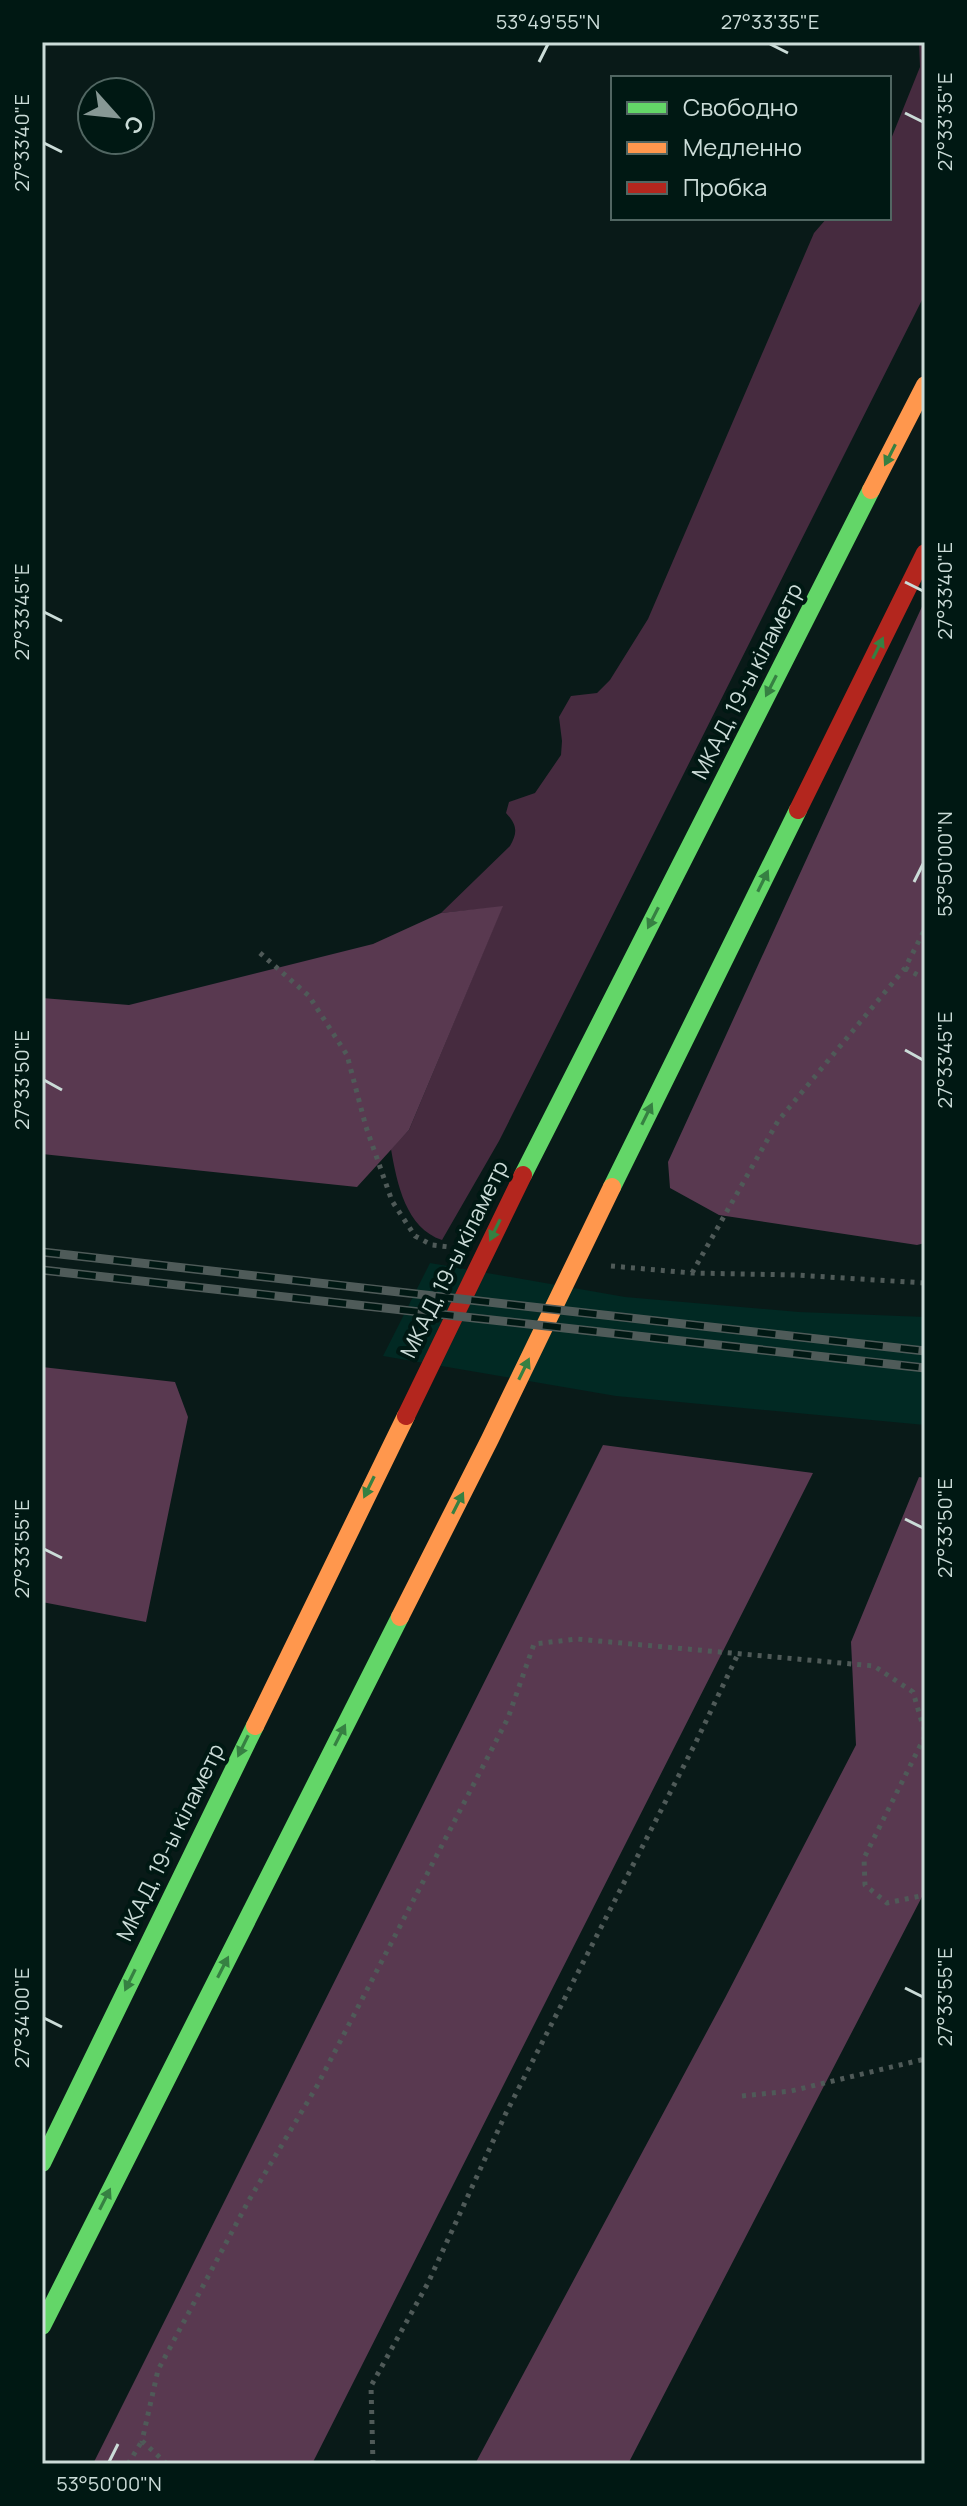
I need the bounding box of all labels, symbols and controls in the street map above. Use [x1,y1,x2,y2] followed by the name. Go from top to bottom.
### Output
[496,8,600,35] text: 53°49'55"N
[721,8,819,35] text: 27°33'35"E
[931,73,958,171] text: 27°33'35"E
[76,76,156,156] north arrow
[611,76,891,220] legend
[683,90,798,123] text: Свободно
[8,94,35,192] text: 27°33'40"E
[117,111,151,139] text: С
[683,130,802,163] text: Медленно
[683,170,767,203] text: Пробка
[883,443,896,466] one-way arrow
[931,542,958,640] text: 27°33'40"E
[8,563,35,661] text: 27°33'45"E
[685,578,809,784] street label: МКАД, 19-ы кіламетр
[871,636,885,659] one-way arrow
[765,675,778,698] one-way arrow
[931,811,958,917] text: 53°50'00"N
[756,869,770,892] one-way arrow
[646,906,660,929] one-way arrow
[931,1011,958,1109] text: 27°33'45"E
[8,1030,35,1130] text: 27°33'50"E
[641,1102,654,1125] one-way arrow
[393,1155,515,1363] street label: МКАД, 19-ы кіламетр
[488,1219,502,1242] one-way arrow
[517,1357,531,1380] one-way arrow
[362,1475,376,1498] one-way arrow
[931,1478,958,1578] text: 27°33'50"E
[451,1492,464,1515] one-way arrow
[8,1499,35,1599] text: 27°33'55"E
[333,1723,347,1746] one-way arrow
[237,1735,250,1758] one-way arrow
[109,1738,231,1946] street label: МКАД, 19-ы кіламетр
[931,1947,958,2047] text: 27°33'55"E
[216,1955,229,1978] one-way arrow
[8,1968,35,2068] text: 27°34'00"E
[123,1969,137,1992] one-way arrow
[98,2187,112,2210] one-way arrow
[56,2470,162,2497] text: 53°50'00"N

